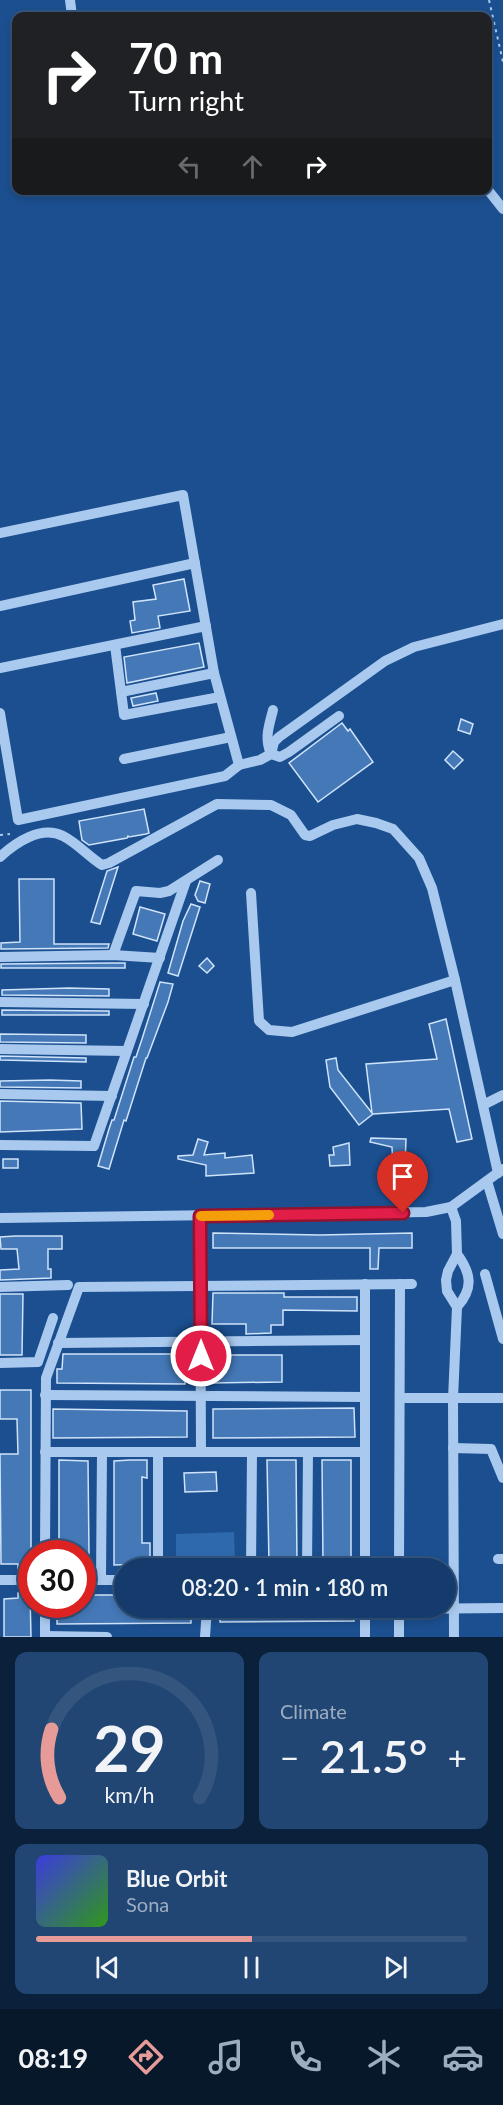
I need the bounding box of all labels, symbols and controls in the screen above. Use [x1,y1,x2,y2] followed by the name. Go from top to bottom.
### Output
[129,33,223,83] text: 70 m
[30,36,108,114] icon: right
[129,84,244,117] text: Turn right
[173,150,206,183] icon: left
[236,150,269,183] icon: ahead
[299,150,332,183] icon: right
[377,1151,428,1213] pin
[386,1160,419,1193] icon: arrive
[169,1324,233,1388] position arrow
[18,1540,96,1618] speed limit sign: 30
[182,1574,388,1601] text: 08:20 · 1 min · 180 m
[280,1699,347,1723] text: Climate
[93,1710,166,1785] text: 29
[320,1729,427,1783] text: 21.5°
[280,1737,299,1777] text: −
[448,1737,467,1777] text: +
[104,1782,155,1808] text: km/h
[126,1865,227,1892] text: Blue Orbit
[126,1892,169,1916] text: Sona
[91,1951,124,1984] icon: previous
[235,1951,268,1984] icon: pause
[379,1951,412,1984] icon: next
[125,2036,167,2078] icon: directions
[205,2036,247,2078] icon: music
[284,2036,326,2078] icon: phone
[363,2036,405,2078] icon: climate
[442,2036,484,2078] icon: car
[19,2041,88,2074] text: 08:19

